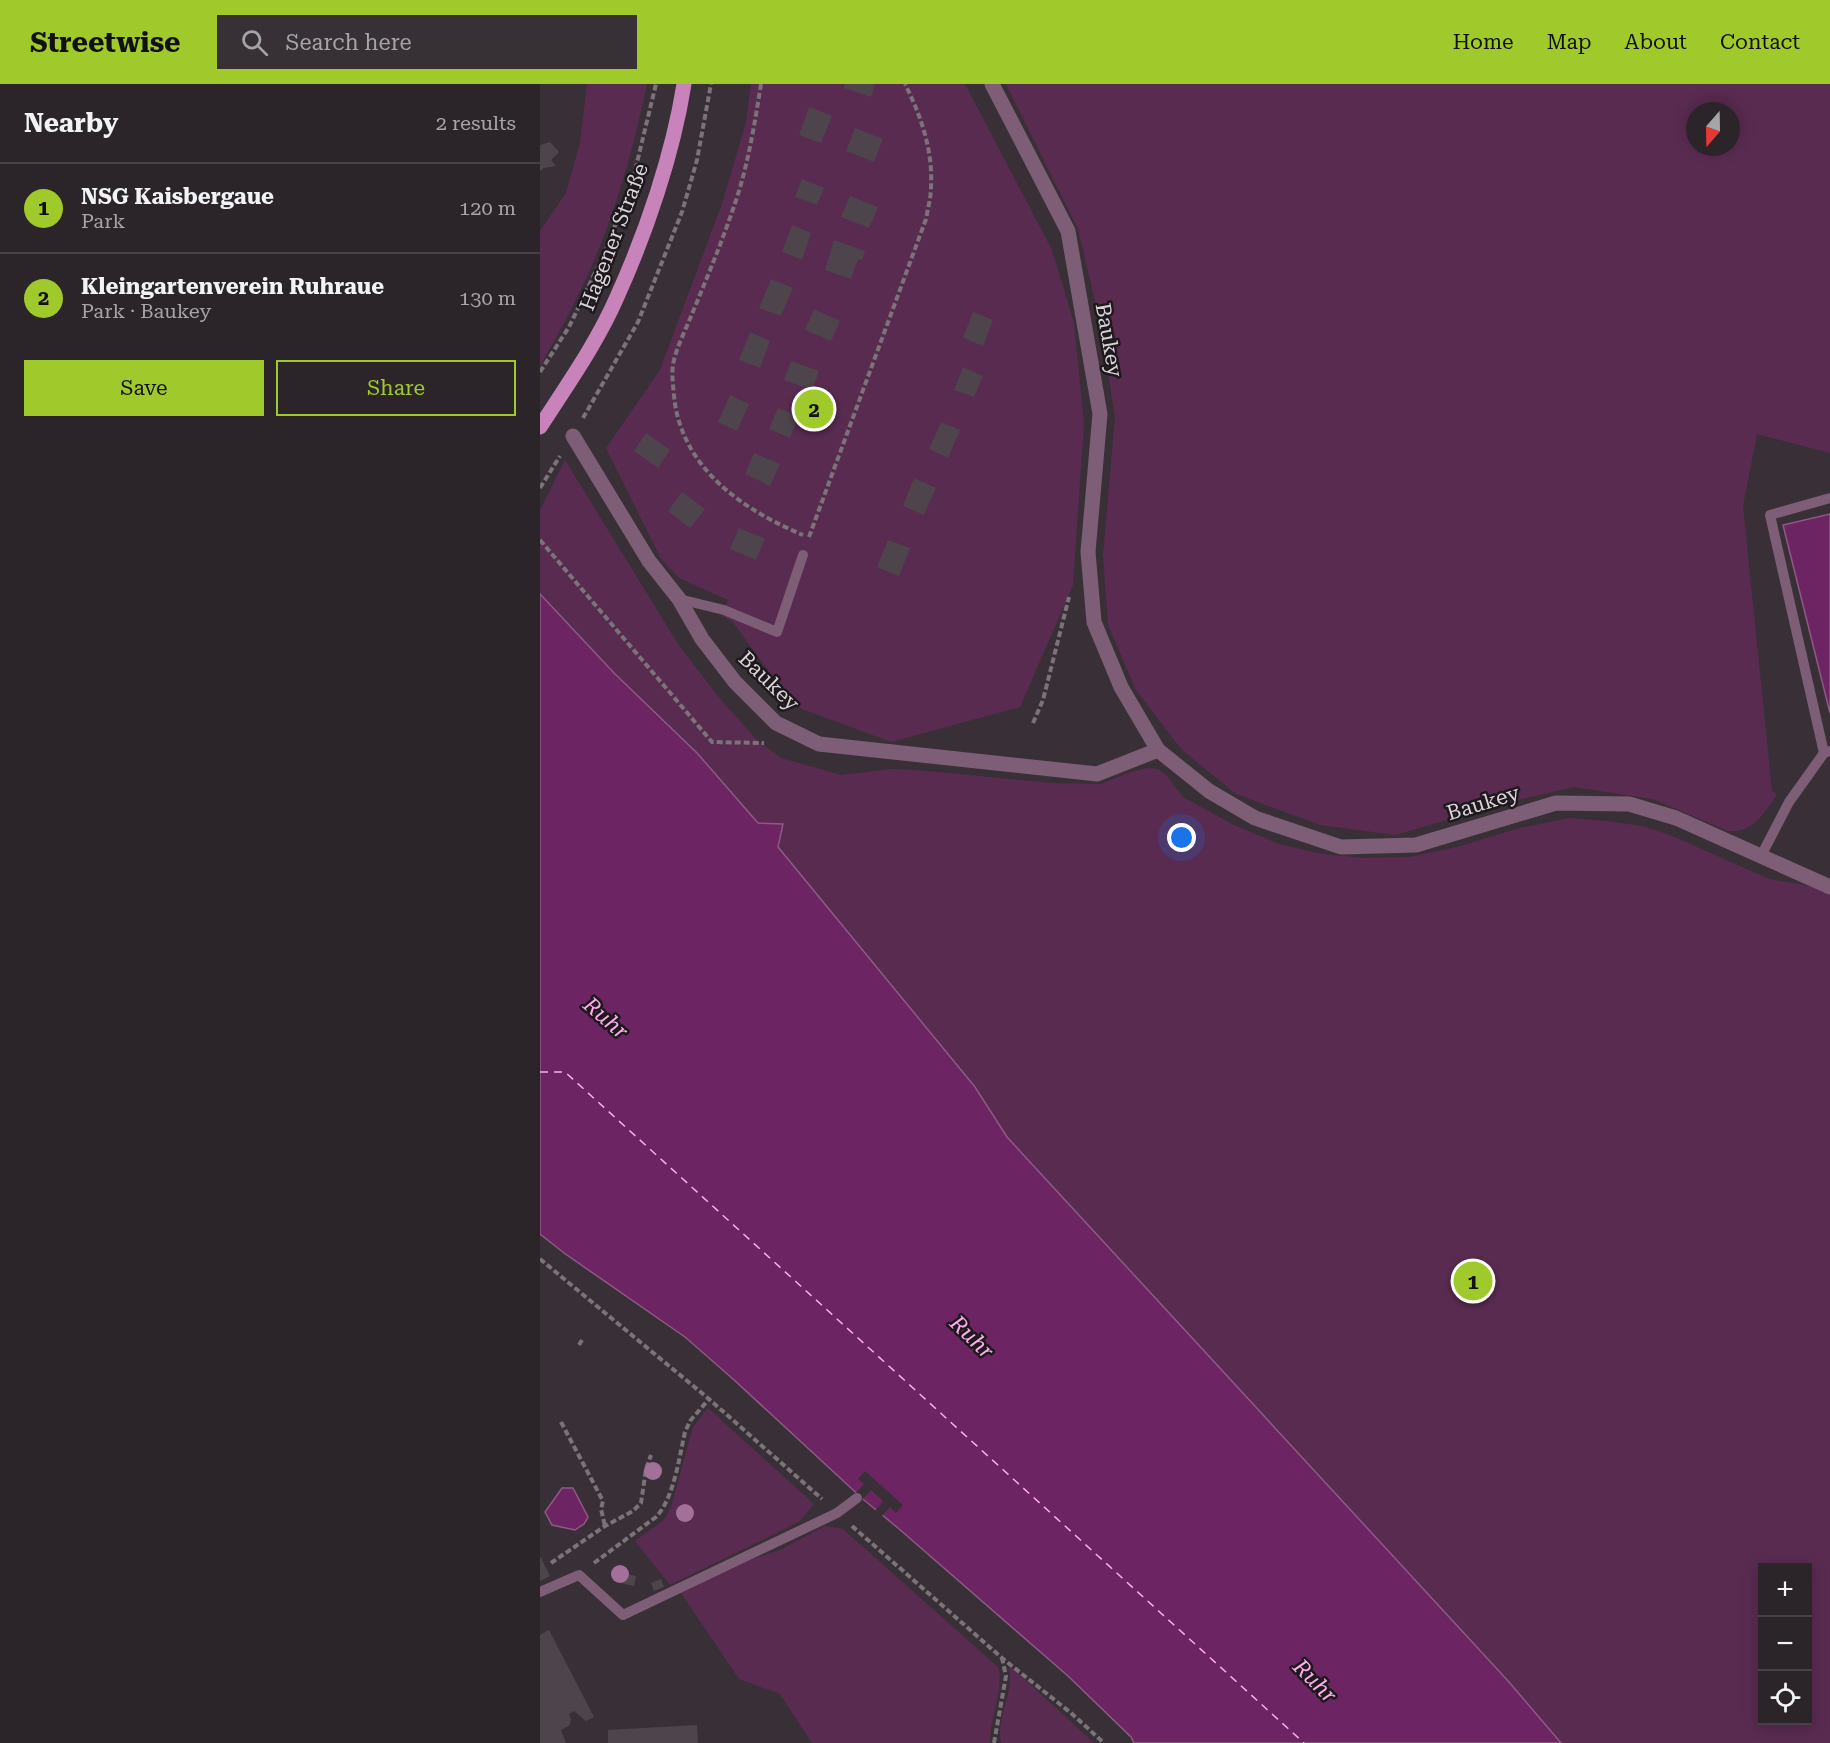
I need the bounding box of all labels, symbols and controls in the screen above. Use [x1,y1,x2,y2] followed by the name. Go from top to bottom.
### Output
[217,15,637,69] search box
[30,26,181,59] text: Streetwise
[238,26,271,59] icon: search
[286,30,412,55] text: Search here
[1453,30,1514,54] text: Home
[1547,30,1592,54] text: Map
[1625,30,1687,54] text: About
[1720,30,1800,54] text: Contact
[1686,102,1740,156] north arrow
[24,108,118,138] text: Nearby
[436,111,516,135] text: 2 results
[575,160,653,314] street label: Hagener Straße
[81,184,274,209] text: NSG Kaisbergaue
[38,196,49,220] text: 1
[459,196,516,220] text: 120 m
[81,209,125,233] text: Park
[81,274,384,299] text: Kleingartenverein Ruhraue
[38,286,49,310] text: 2
[459,286,516,310] text: 130 m
[81,299,211,323] text: Park · Baukey
[1091,301,1127,379] street label: Baukey
[24,360,264,416] button: Save
[276,360,516,416] button: Share
[794,386,834,432] pin: 2
[734,646,805,716] street label: Baukey
[1444,780,1523,825] street label: Baukey
[1167,823,1196,852] your location
[578,991,633,1044] water label: Ruhr
[1454,1258,1492,1304] pin: 1
[944,1310,999,1364] water label: Ruhr
[1758,1563,1812,1725] map controls
[1758,1563,1812,1617] button: +
[1758,1617,1812,1671] button: −
[1287,1653,1342,1708] water label: Ruhr
[1758,1671,1812,1725] button: locate

